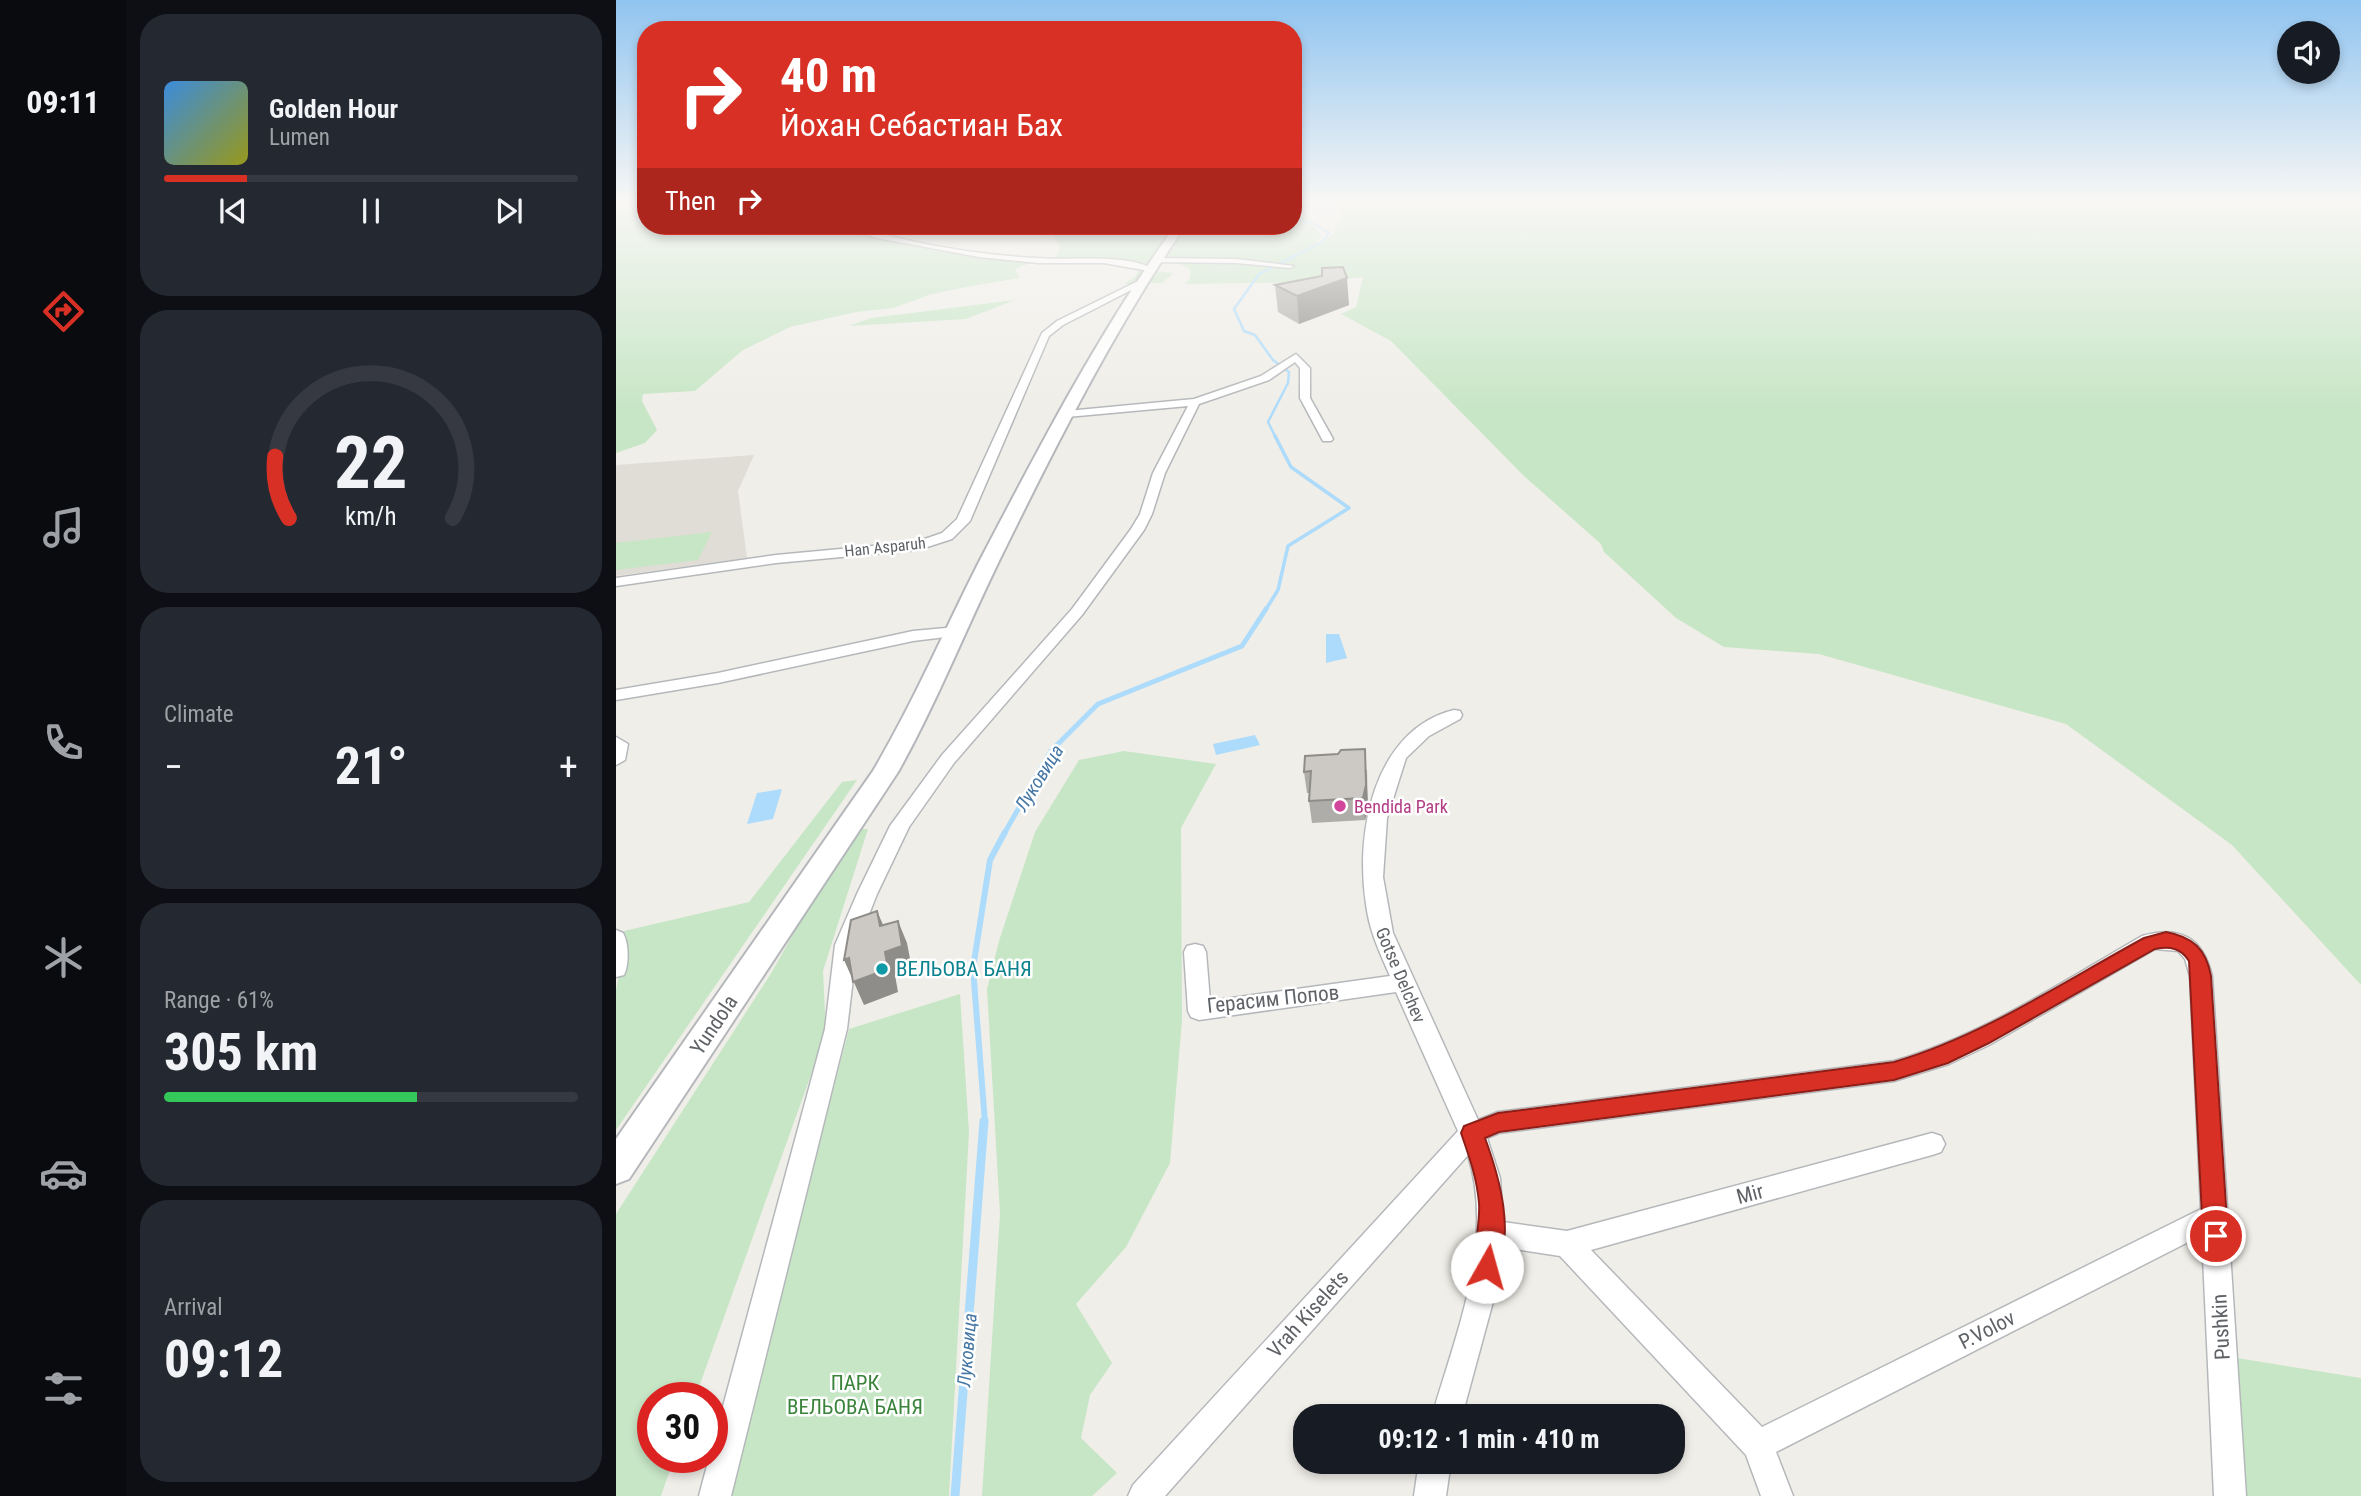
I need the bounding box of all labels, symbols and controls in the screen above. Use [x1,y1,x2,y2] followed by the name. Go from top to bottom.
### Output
[2277,21,2340,84] map controls
[2277,21,2340,84] button: sound
[780,47,877,104] text: 40 m
[665,49,756,140] icon: right
[26,83,100,121] text: 09:11
[269,94,398,124] text: Golden Hour
[780,106,1063,144] text: Йохан Себастиан Бах
[269,124,330,151] text: Lumen
[730,182,768,220] icon: right
[665,186,716,216] text: Then
[214,192,252,230] icon: previous
[352,192,390,230] icon: pause
[490,192,528,230] icon: next
[39,287,88,336] icon: directions
[334,420,408,506] text: 22
[345,501,397,530] text: km/h
[39,503,88,552] icon: music
[844,533,926,561] street label: Han Asparuh
[164,701,234,728] text: Climate
[39,718,88,767] icon: phone
[335,736,407,797] text: 21°
[1009,740,1068,816] water label: Луковица
[164,745,183,789] text: −
[559,745,578,789] text: +
[1354,796,1448,817] place label: Bendida Park
[1332,798,1348,814] marker: Bendida Park
[1371,924,1431,1026] street label: Gotse Delchev
[39,933,88,982] icon: climate
[896,957,1032,981] place label: ВЕЛЬОВА БАНЯ
[874,961,890,977] marker: ВЕЛЬОВА БАНЯ
[1206,980,1340,1018] street label: Герасим Попов
[164,987,274,1014] text: Range · 61%
[685,991,743,1059] street label: Yundola
[164,1022,318,1083] text: 305 km
[39,1149,88,1198] icon: car
[1734,1179,1766,1209] street label: Mir
[2186,1206,2246,1266] pin
[2197,1217,2235,1255] icon: arrive
[1450,1230,1524,1304] position arrow
[1263,1266,1353,1362] street label: Vrah Kiselets
[2207,1293,2235,1361] street label: Pushkin
[164,1294,223,1321] text: Arrival
[1955,1306,2019,1354] street label: P.Volov
[952,1312,982,1389] water label: Луковица
[164,1329,283,1390] text: 09:12
[39,1364,88,1413] icon: filters
[787,1371,923,1419] park label: ПАРК ВЕЛЬОВА БАНЯ
[637,1382,728,1473] speed limit sign: 30
[1379,1424,1599,1454] text: 09:12 · 1 min · 410 m

